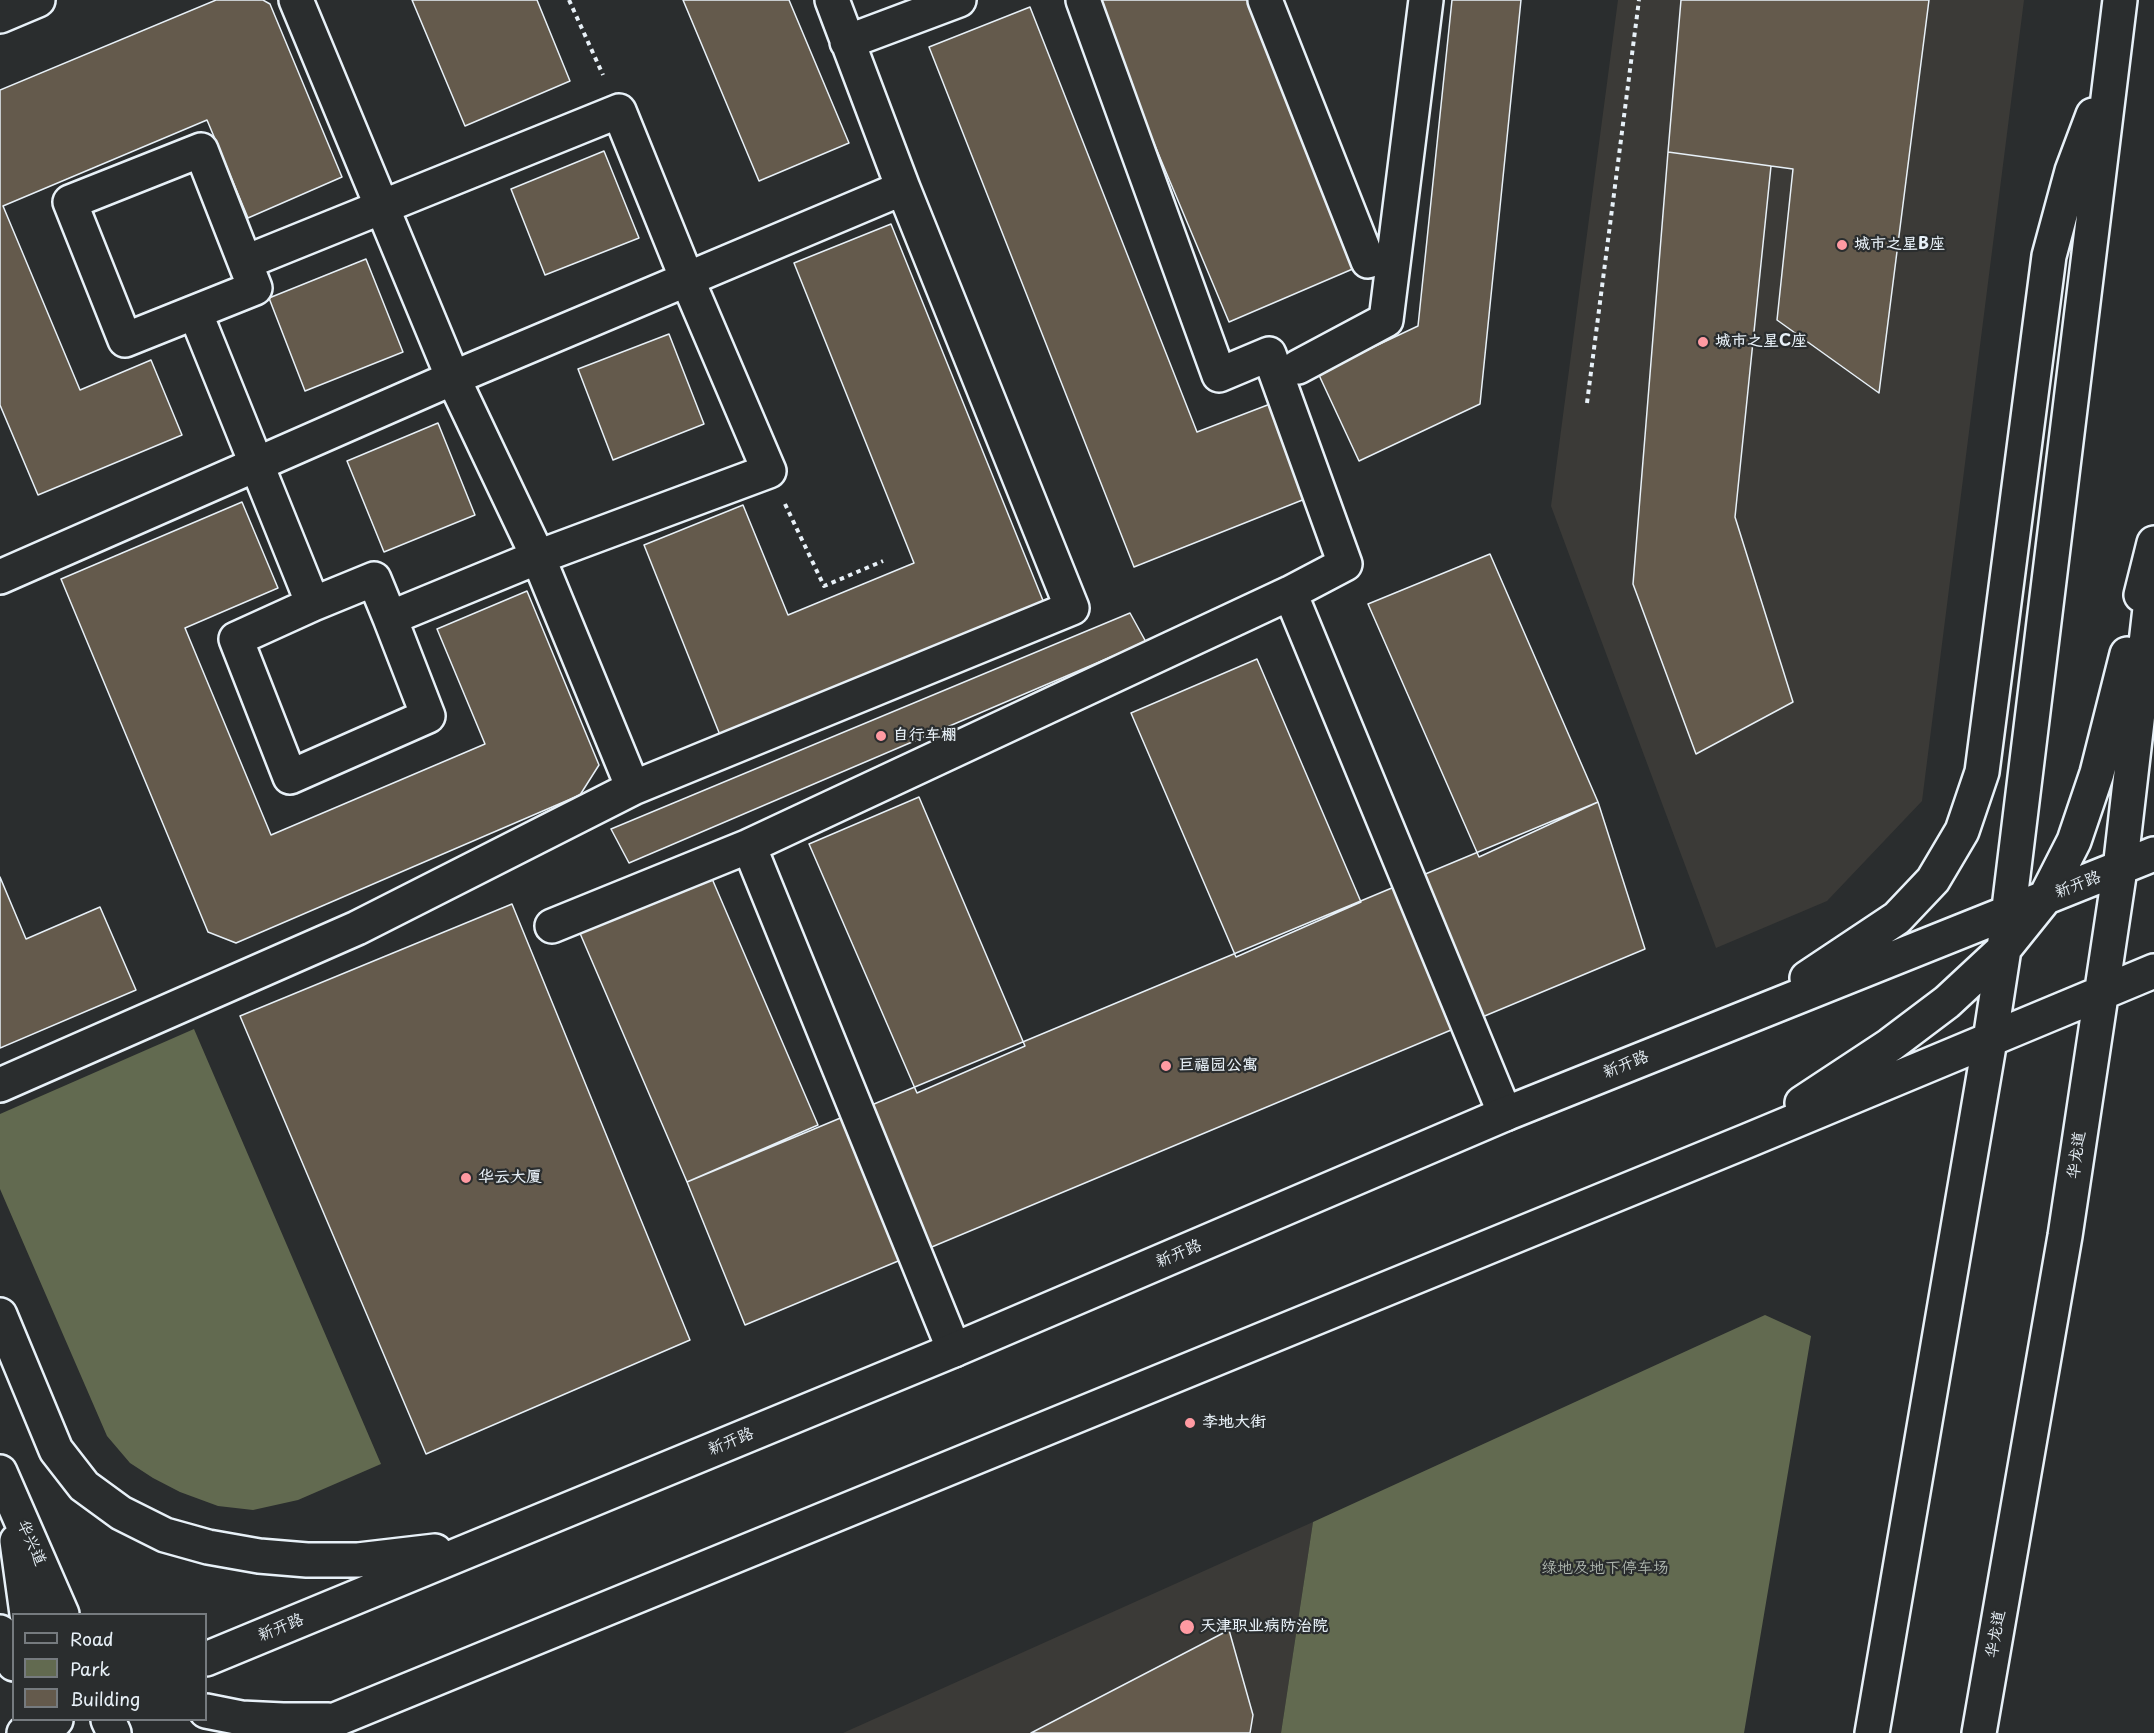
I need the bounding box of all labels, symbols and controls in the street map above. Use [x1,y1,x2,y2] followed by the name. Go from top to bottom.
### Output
[1854,235,1945,255] place label: 城市之星B座
[1835,238,1849,252] marker: 城市之星B座
[1715,332,1807,352] place label: 城市之星C座
[1696,335,1710,349] marker: 城市之星C座
[893,726,957,746] place label: 自行车棚
[874,729,888,743] marker: 自行车棚
[2052,867,2104,903] street label: 新开路
[1600,1047,1652,1083] street label: 新开路
[1178,1056,1258,1076] place label: 巨福园公寓
[1159,1059,1173,1073] marker: 巨福园公寓
[2064,1130,2090,1180] street label: 华龙道
[478,1168,542,1188] place label: 华云大厦
[459,1171,473,1185] marker: 华云大厦
[1153,1236,1205,1272] street label: 新开路
[1202,1413,1266,1433] place label: 李地大街
[1183,1416,1197,1430] marker: 李地大街
[705,1424,757,1460] street label: 新开路
[12,1517,50,1569] street label: 华兴道
[1541,1559,1669,1579] park label: 绿地及地下停车场
[1982,1609,2010,1659] street label: 华龙道
[255,1610,307,1646] street label: 新开路
[12,1613,207,1721] legend
[1200,1617,1328,1637] place label: 天津职业病防治院
[1178,1618,1196,1636] marker: 天津职业病防治院
[70,1625,114,1652] text: Road
[70,1655,110,1682] text: Park
[70,1685,140,1712] text: Building

